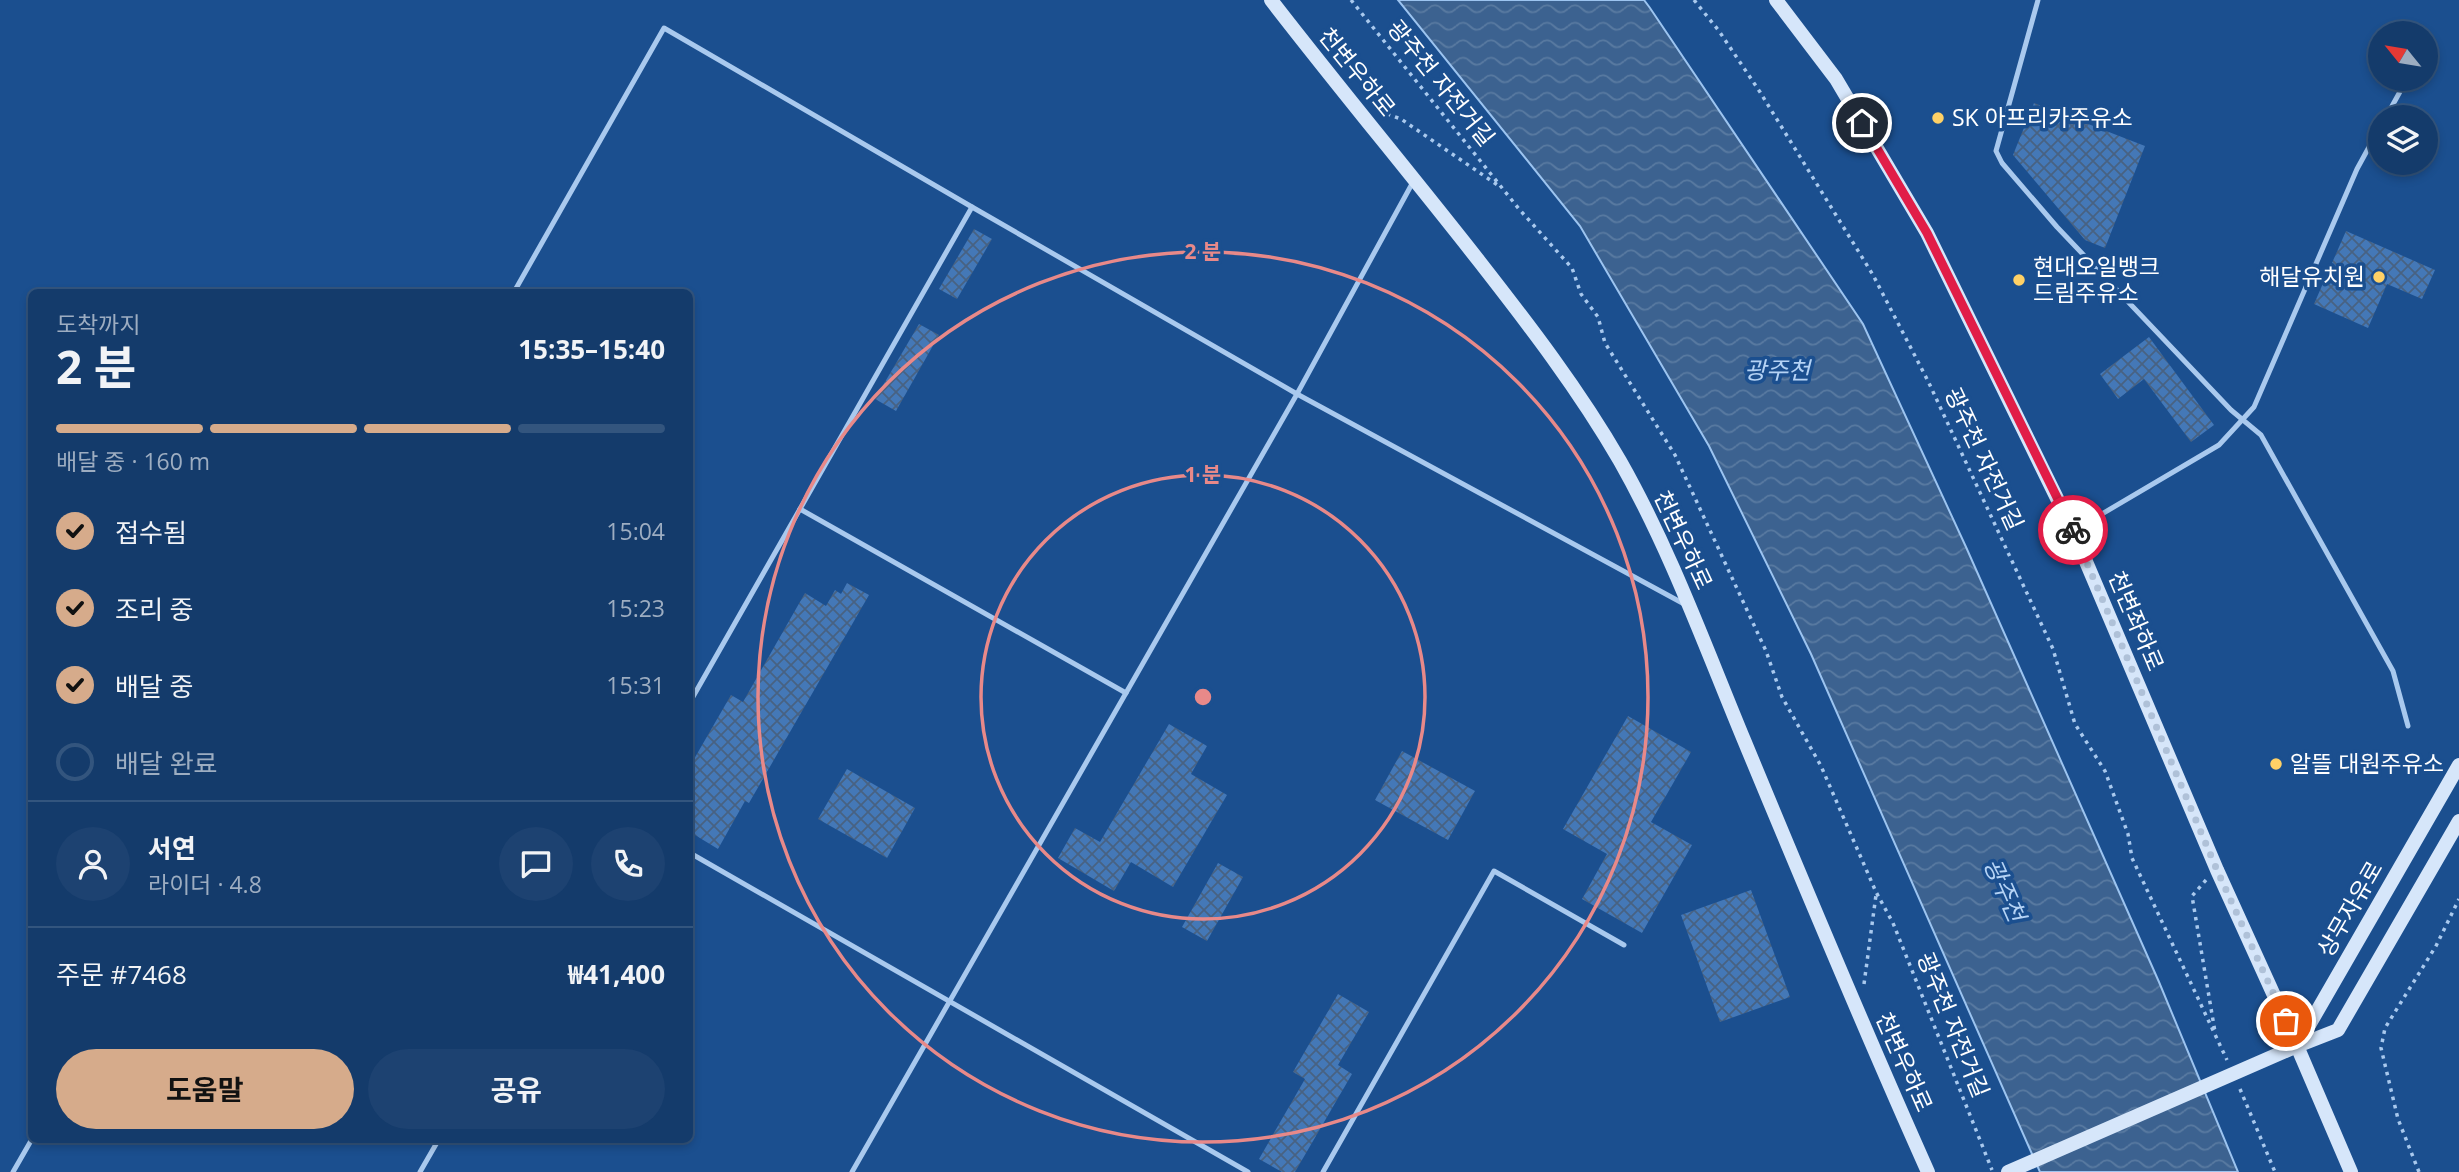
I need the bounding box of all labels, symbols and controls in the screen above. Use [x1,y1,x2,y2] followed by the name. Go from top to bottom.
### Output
[1381,12,1503,152] street label: 광주천 자전거길
[1312,20,1404,123] street label: 천변우하로
[2368,21,2438,91] north arrow
[2368,21,2438,175] map controls
[1832,93,1892,153] pin
[1952,101,2133,133] place label: SK 아프리카주유소
[1843,104,1881,142] icon: home
[2368,105,2438,175] button: layers
[1930,110,1946,126] marker: SK 아프리카주유소
[1185,237,1221,265] text: 2 분
[2033,250,2160,308] place label: 현대오일뱅크 드림주유소
[2259,260,2365,292] place label: 해달유치원
[2371,269,2387,285] marker: 해달유치원
[2011,272,2027,288] marker: 현대오일뱅크 드림주유소
[56,308,141,340] text: 도착까지
[518,331,665,367] text: 15:35–15:40
[56,335,137,397] text: 2 분
[1744,353,1813,386] water label: 광주천
[1938,382,2032,535] street label: 광주천 자전거길
[56,445,210,477] text: 배달 중 · 160 m
[1185,460,1221,488] text: 1 분
[1647,485,1721,594] street label: 천변우하로
[2038,495,2108,565] courier
[2054,511,2092,549] icon: bike
[56,512,94,550] icon: check
[115,514,187,550] text: 접수됨
[606,515,665,547] text: 15:04
[2102,566,2172,676] street label: 천변좌하로
[56,589,94,627] icon: check
[115,591,194,627] text: 조리 중
[606,592,665,624] text: 15:23
[56,666,94,704] icon: check
[115,668,194,704] text: 배달 중
[606,669,665,701] text: 15:31
[1191,685,1215,709] centre of rings
[115,745,217,781] text: 배달 완료
[2290,747,2444,779] place label: 알뜰 대원주유소
[2268,756,2284,772] marker: 알뜰 대원주유소
[56,827,130,901] button: person
[499,827,573,901] button: chat
[591,827,665,901] button: phone
[148,830,196,866] text: 서연
[1977,852,2035,929] water label: 광주천
[2309,855,2389,962] street label: 상무자유로
[148,868,262,900] text: 라이더 · 4.8
[1910,947,1998,1102] street label: 광주천 자전거길
[56,956,187,992] text: 주문 #7468
[568,956,665,992] text: ₩41,400
[2256,991,2316,1051] pin
[2267,1002,2305,1040] icon: bag
[1869,1007,1941,1116] street label: 천변우하로
[56,1049,354,1129] button: 도움말
[368,1049,665,1129] button: 공유

